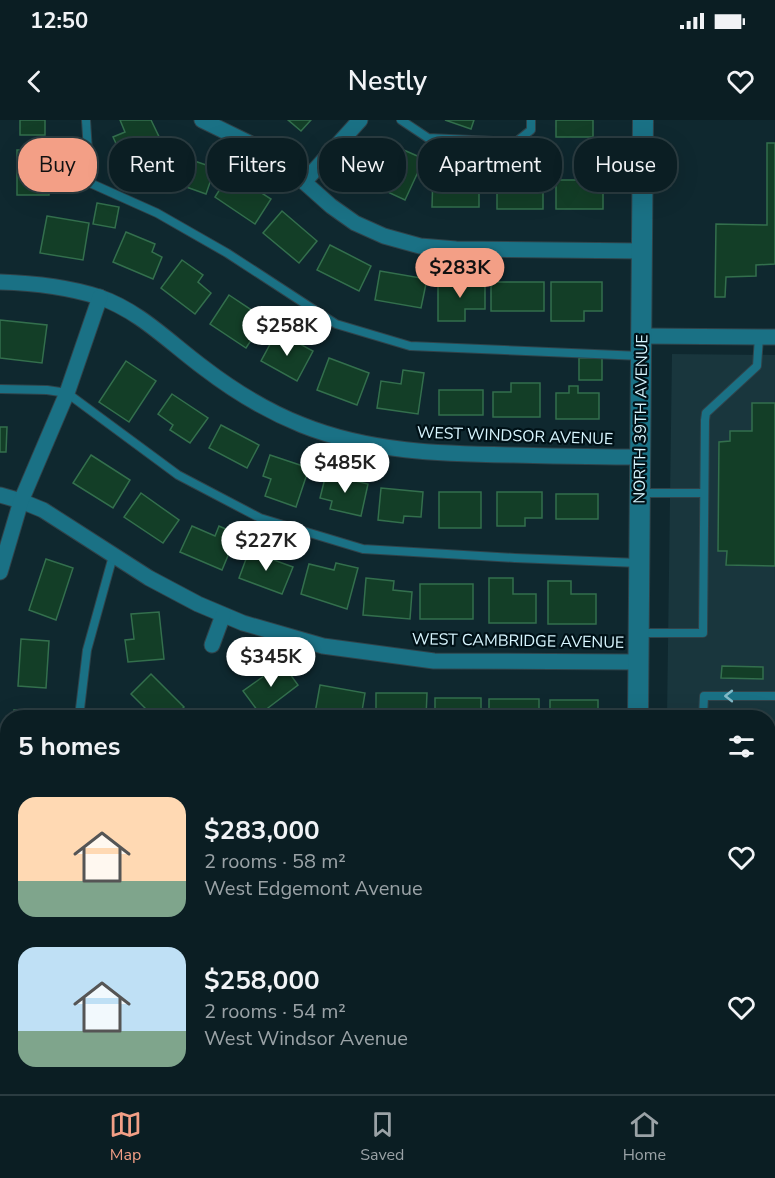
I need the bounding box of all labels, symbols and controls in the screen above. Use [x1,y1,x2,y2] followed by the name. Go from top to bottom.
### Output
[30,6,88,36] text: 12:50
[348,63,427,100] text: Nestly
[18,65,51,98] icon: back
[724,65,757,98] icon: heart
[18,138,97,192] chip: Buy
[109,138,195,192] chip: Rent
[207,138,307,192] chip: Filters
[319,138,406,192] chip: New
[418,138,562,192] chip: Apartment
[574,138,677,192] chip: House
[418,248,502,299] pin: $283K
[429,254,491,281] text: $283K
[245,306,329,357] pin: $258K
[256,312,318,339] text: $258K
[629,334,653,504] street label: NORTH 39TH AVENUE
[416,422,614,450] street label: WEST WINDSOR AVENUE
[303,443,387,494] pin: $485K
[314,449,376,476] text: $485K
[224,521,308,572] pin: $227K
[235,527,297,554] text: $227K
[412,628,624,654] street label: WEST CAMBRIDGE AVENUE
[229,637,313,688] pin: $345K
[240,643,302,670] text: $345K
[725,690,734,702] one-way arrow
[18,729,120,764] text: 5 homes
[725,730,758,763] icon: filters
[204,813,320,848] text: $283,000
[66,821,138,893] icon: home
[725,841,758,874] icon: heart
[204,848,346,875] text: 2 rooms · 58 m²
[204,875,423,902] text: West Edgemont Avenue
[204,963,320,998] text: $258,000
[66,971,138,1043] icon: home
[725,991,758,1024] icon: heart
[204,998,346,1025] text: 2 rooms · 54 m²
[204,1025,408,1052] text: West Windsor Avenue
[109,1108,142,1166] tab: Map
[360,1108,404,1166] tab: Saved
[623,1108,666,1166] tab: Home

